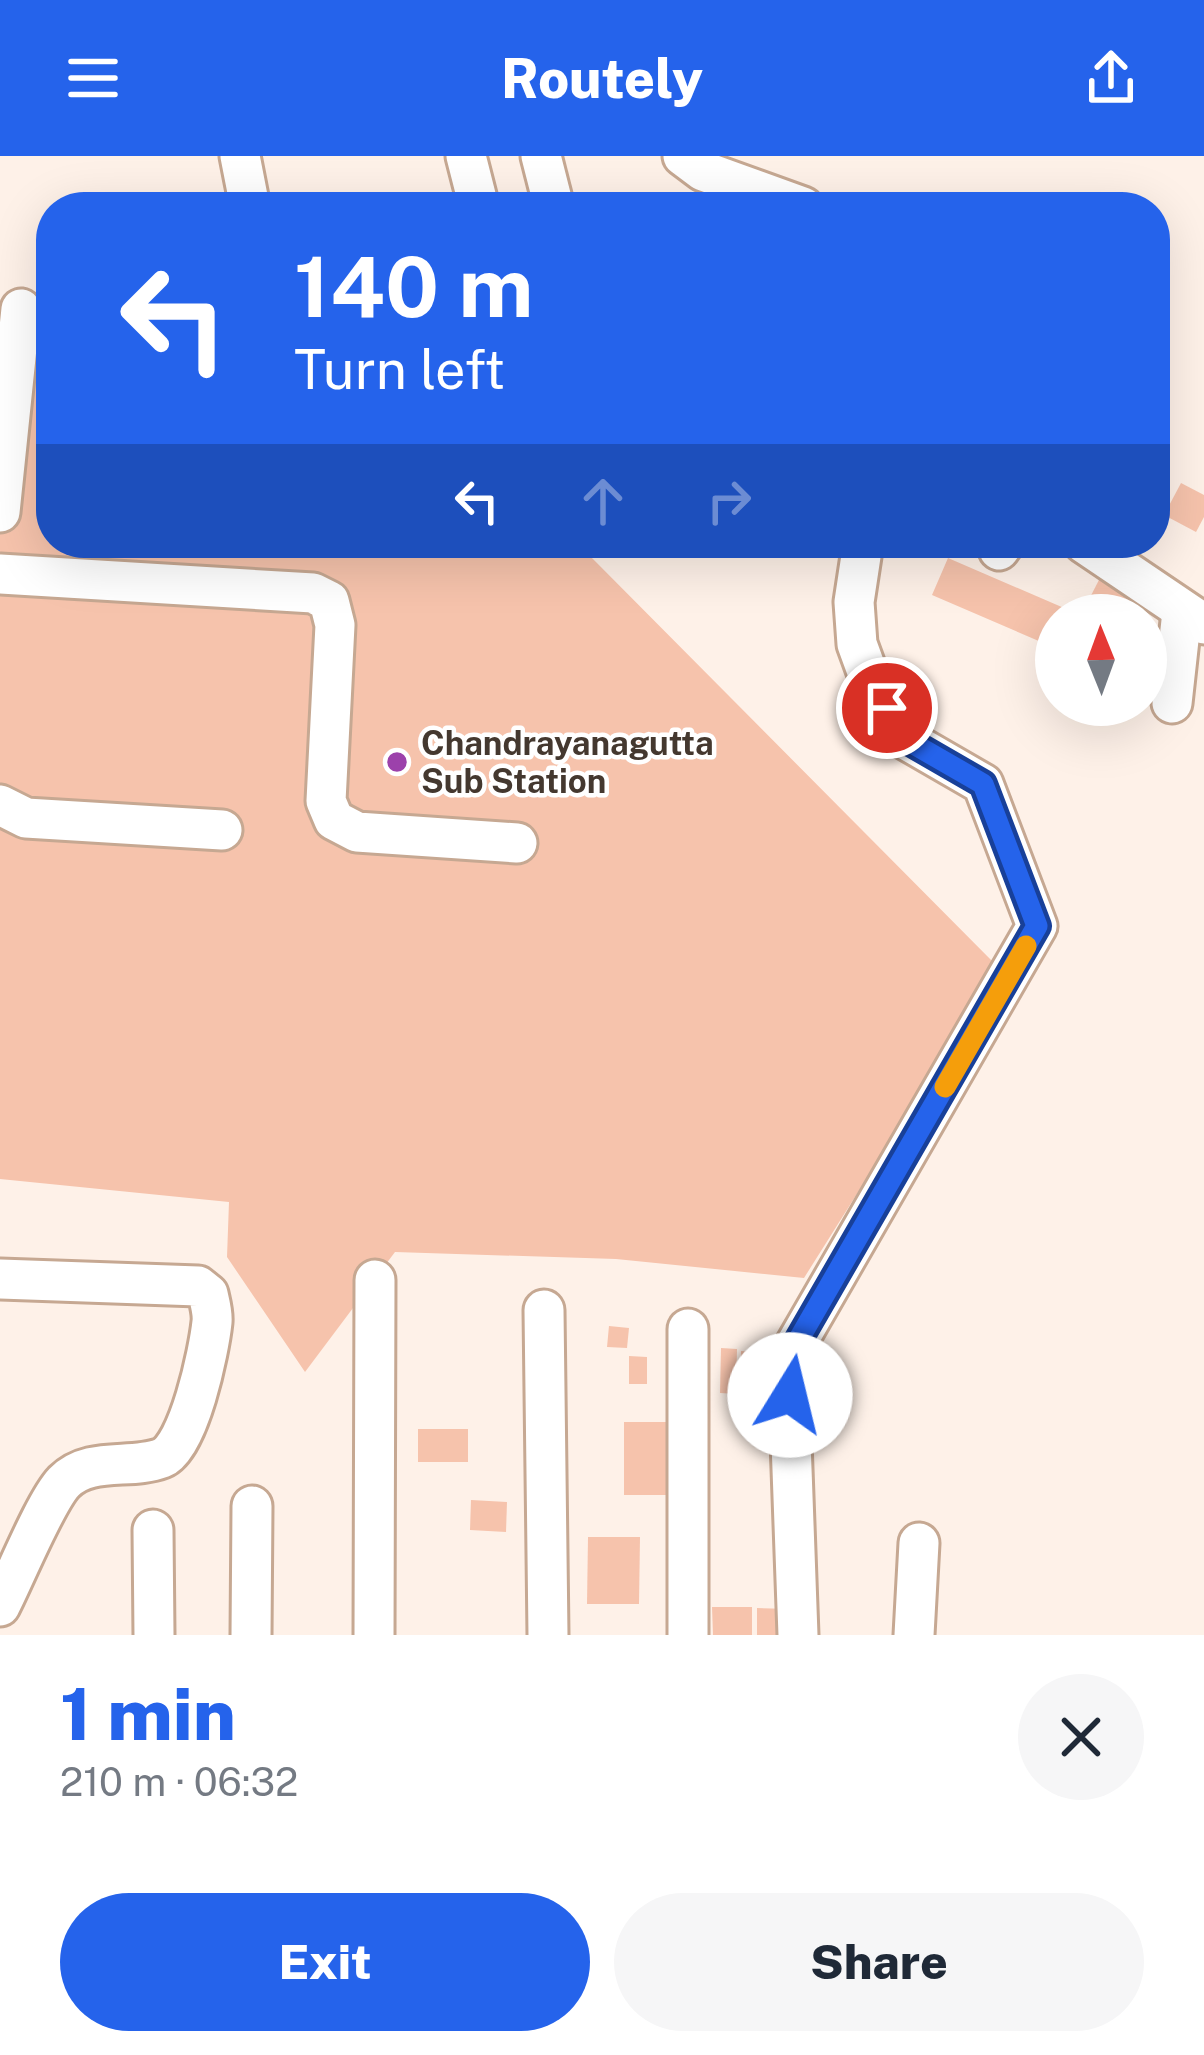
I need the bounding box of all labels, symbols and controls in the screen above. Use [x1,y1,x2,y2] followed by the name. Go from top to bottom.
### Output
[60,45,126,111] icon: menu
[1078,45,1144,111] icon: share
[501,47,703,110] text: Routely
[294,237,533,336] text: 140 m
[96,240,252,396] icon: left
[294,338,505,401] text: Turn left
[444,468,510,534] icon: left
[570,468,636,534] icon: ahead
[696,468,762,534] icon: right
[1035,594,1167,726] north arrow
[1035,594,1167,726] map controls
[836,657,938,759] pin
[854,675,920,741] icon: arrive
[421,724,714,800] place label: Chandrayanagutta Sub Station
[384,749,410,775] marker: Chandrayanagutta Sub Station
[727,1332,853,1458] position arrow
[60,1672,236,1756] text: 1 min
[1018,1674,1144,1800] button: close
[60,1759,298,1805] text: 210 m · 06:32
[60,1893,590,2031] button: Exit
[614,1893,1144,2031] button: Share

